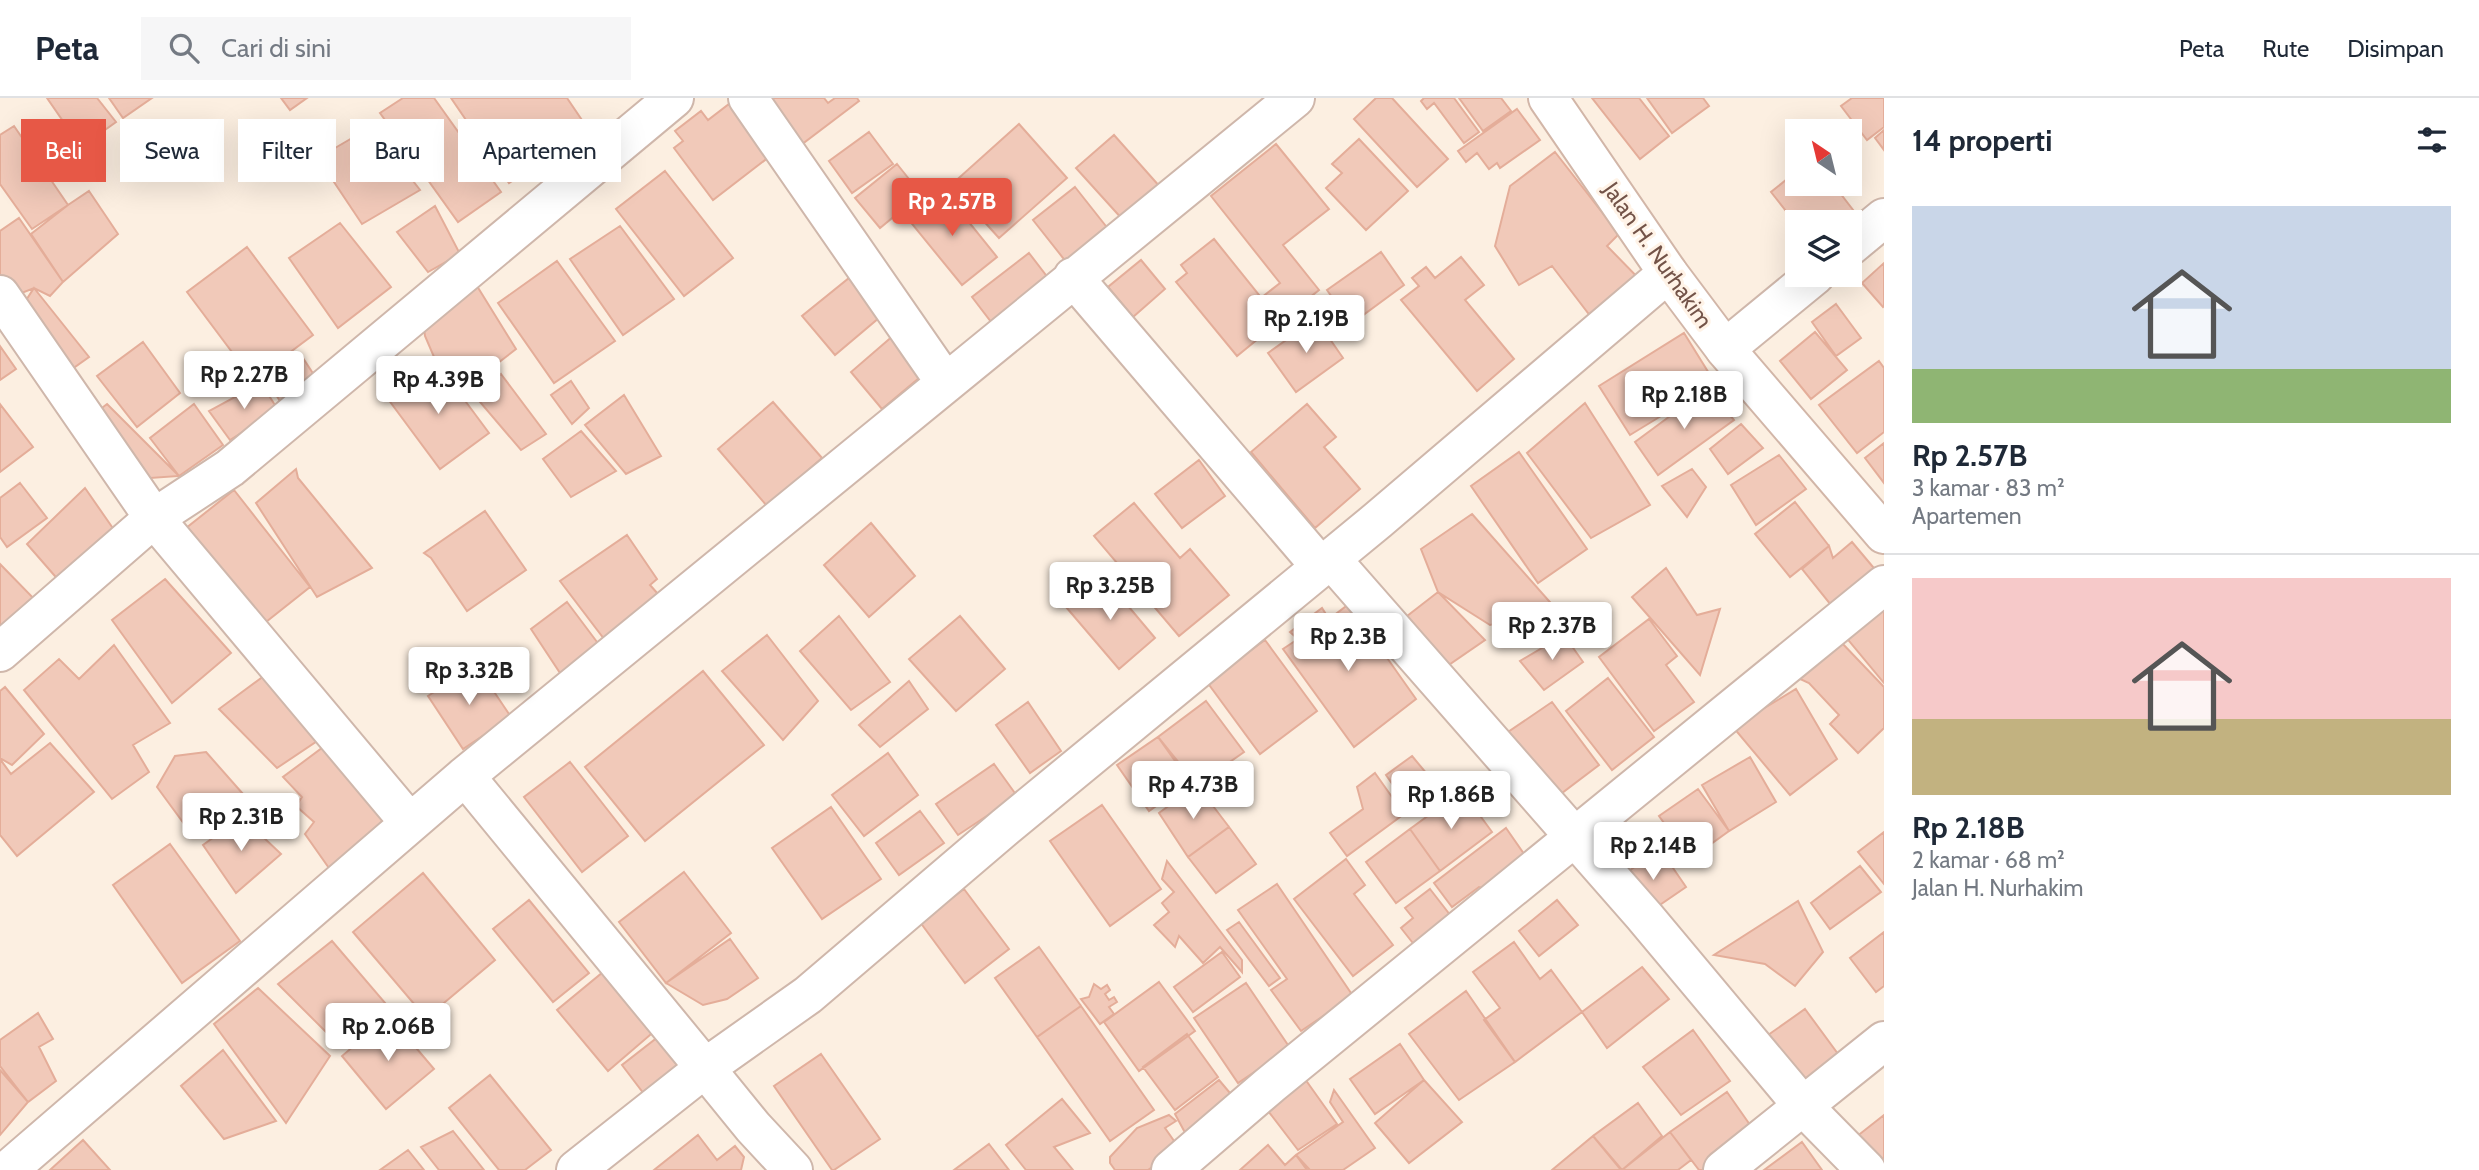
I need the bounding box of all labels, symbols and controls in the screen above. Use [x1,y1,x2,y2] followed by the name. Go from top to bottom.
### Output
[141,17,631,80] search box
[35,28,99,68] text: Peta
[165,29,203,67] icon: search
[221,32,331,64] text: Cari di sini
[2179,34,2224,63] text: Peta
[2262,34,2309,63] text: Rute
[2347,34,2444,63] text: Disimpan
[21,119,106,182] chip: Beli
[120,119,224,182] chip: Sewa
[238,119,336,182] chip: Filter
[350,119,444,182] chip: Baru
[458,119,621,182] chip: Apartemen
[1785,119,1862,196] north arrow
[1785,119,1862,287] map controls
[2413,121,2451,159] icon: filters
[1912,122,2052,159] text: 14 properti
[1597,176,1719,333] street label: Jalan H. Nurhakim
[880,178,1024,238] pin: Rp 2.57B
[908,187,996,215] text: Rp 2.57B
[1785,210,1862,287] button: layers
[2119,251,2245,377] icon: home
[1234,296,1378,355] pin: Rp 2.19B
[1263,304,1349,332] text: Rp 2.19B
[172,352,316,411] pin: Rp 2.27B
[366,356,510,416] pin: Rp 4.39B
[200,360,288,388] text: Rp 2.27B
[392,365,484,393] text: Rp 4.39B
[1612,372,1756,431] pin: Rp 2.18B
[1641,380,1727,408] text: Rp 2.18B
[1912,437,2027,474] text: Rp 2.57B
[1912,474,2065,502] text: 3 kamar · 83 m²
[1912,502,2022,530] text: Apartemen
[1038,562,1182,622] pin: Rp 3.25B
[1066,571,1154,599] text: Rp 3.25B
[1480,602,1624,662] pin: Rp 2.37B
[1508,611,1596,639] text: Rp 2.37B
[1283,614,1413,673] pin: Rp 2.3B
[1310,622,1386,650] text: Rp 2.3B
[2119,623,2245,749] icon: home
[397,648,541,707] pin: Rp 3.32B
[424,656,514,684] text: Rp 3.32B
[1121,762,1265,821] pin: Rp 4.73B
[1148,770,1238,798] text: Rp 4.73B
[1379,772,1523,831] pin: Rp 1.86B
[1407,780,1495,808] text: Rp 1.86B
[169,794,313,853] pin: Rp 2.31B
[198,802,284,830] text: Rp 2.31B
[1912,809,2024,846] text: Rp 2.18B
[1581,822,1725,882] pin: Rp 2.14B
[1610,831,1696,859] text: Rp 2.14B
[1912,846,2065,874] text: 2 kamar · 68 m²
[1912,874,2084,902] text: Jalan H. Nurhakim
[316,1004,460,1063] pin: Rp 2.06B
[341,1012,435,1040] text: Rp 2.06B

